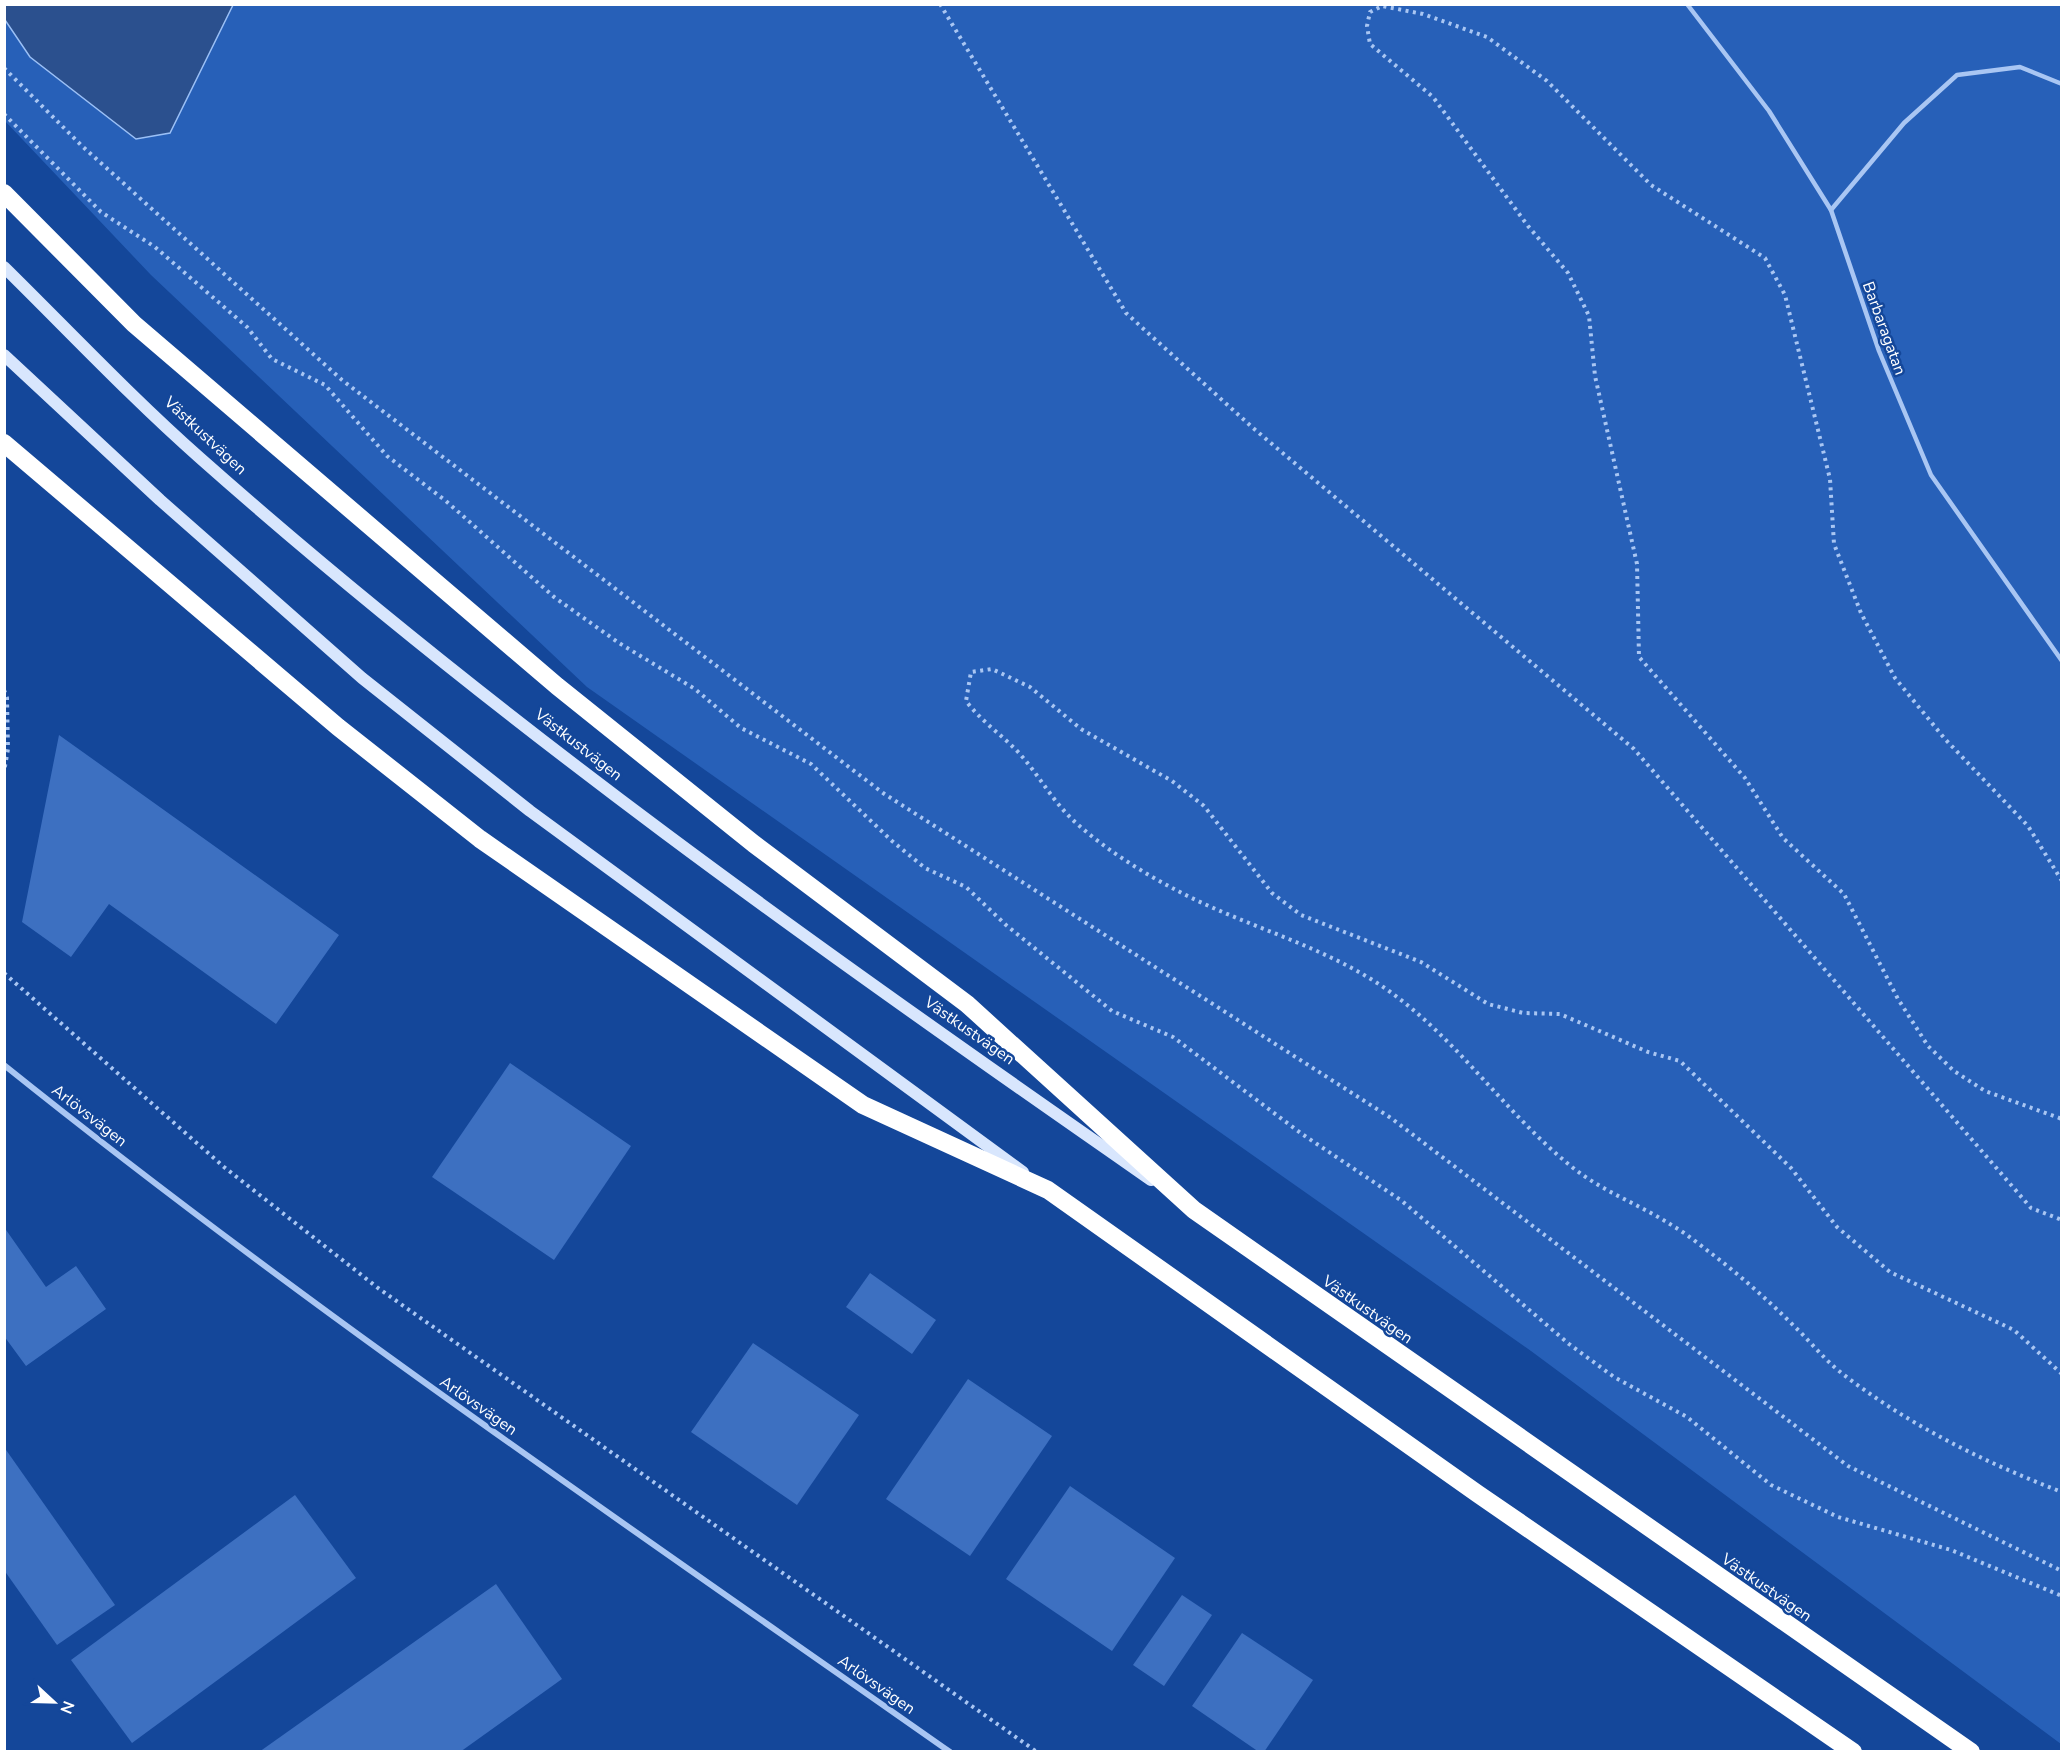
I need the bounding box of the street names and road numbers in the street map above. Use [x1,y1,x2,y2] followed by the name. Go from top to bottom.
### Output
[1857,279,1911,378] street label: Barbaragatan
[158,391,251,480] street label: Västkustvägen
[529,703,627,786] street label: Västkustvägen
[919,991,1019,1070] street label: Västkustvägen
[47,1079,132,1152] street label: Arlövsvägen
[1317,1270,1417,1349] street label: Västkustvägen
[435,1371,522,1441] street label: Arlövsvägen
[1716,1548,1816,1627] street label: Västkustvägen
[833,1650,920,1720] street label: Arlövsvägen

